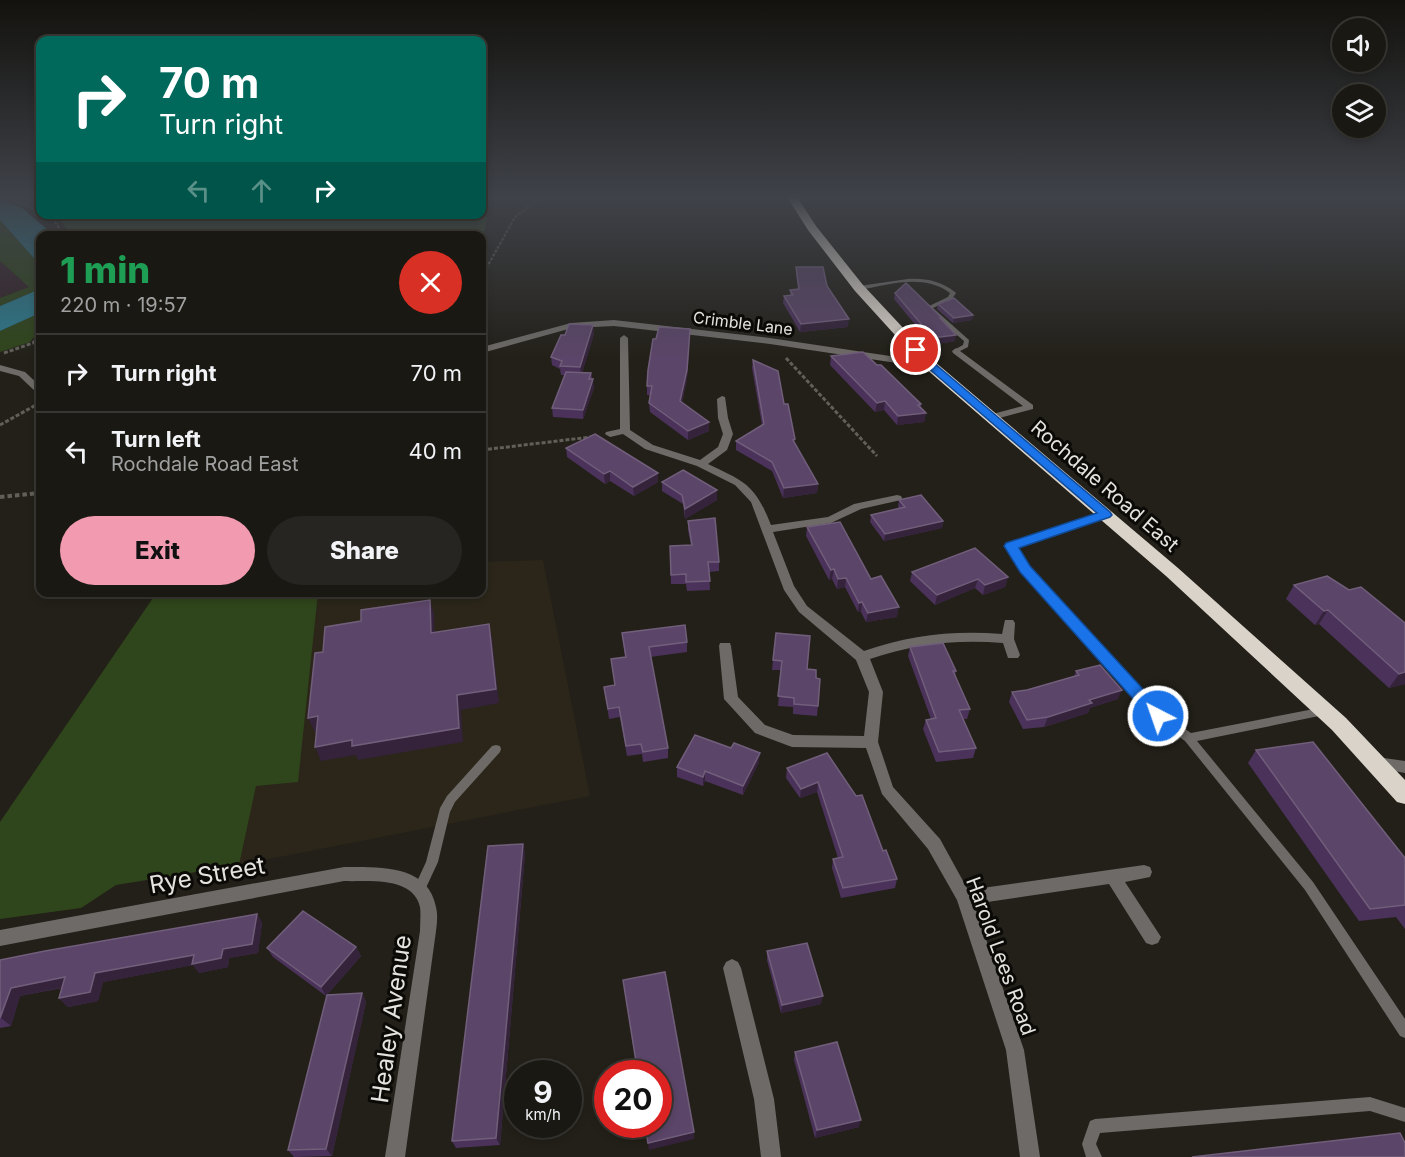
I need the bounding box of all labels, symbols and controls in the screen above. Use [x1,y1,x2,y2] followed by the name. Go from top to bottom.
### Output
[1332,18,1386,138] map controls
[1332,18,1386,72] button: sound
[159,57,259,108] text: 70 m
[60,60,138,138] icon: right
[1332,84,1386,138] button: layers
[159,108,283,141] text: Turn right
[182,174,215,207] icon: left
[245,174,278,207] icon: ahead
[308,174,341,207] icon: right
[60,248,150,292] text: 1 min
[399,251,462,314] button: close
[60,293,187,317] text: 220 m · 19:57
[692,307,794,339] street label: Crimble Lane
[890,324,941,375] pin
[899,333,932,366] icon: arrive
[60,357,93,390] icon: right
[111,360,217,386] text: Turn right
[411,360,462,386] text: 70 m
[1026,415,1184,557] street label: Rochdale Road East
[111,426,201,452] text: Turn left
[60,435,93,468] icon: left
[408,438,462,464] text: 40 m
[111,452,299,476] text: Rochdale Road East
[60,516,255,585] button: Exit
[267,516,462,585] button: Share
[1126,684,1190,748] position arrow
[147,851,267,899] street label: Rye Street
[961,873,1041,1039] street label: Harold Lees Road
[365,933,417,1105] street label: Healey Avenue
[594,1060,672,1138] speed limit sign: 20
[533,1074,553,1110] text: 9
[525,1105,561,1124] text: km/h

